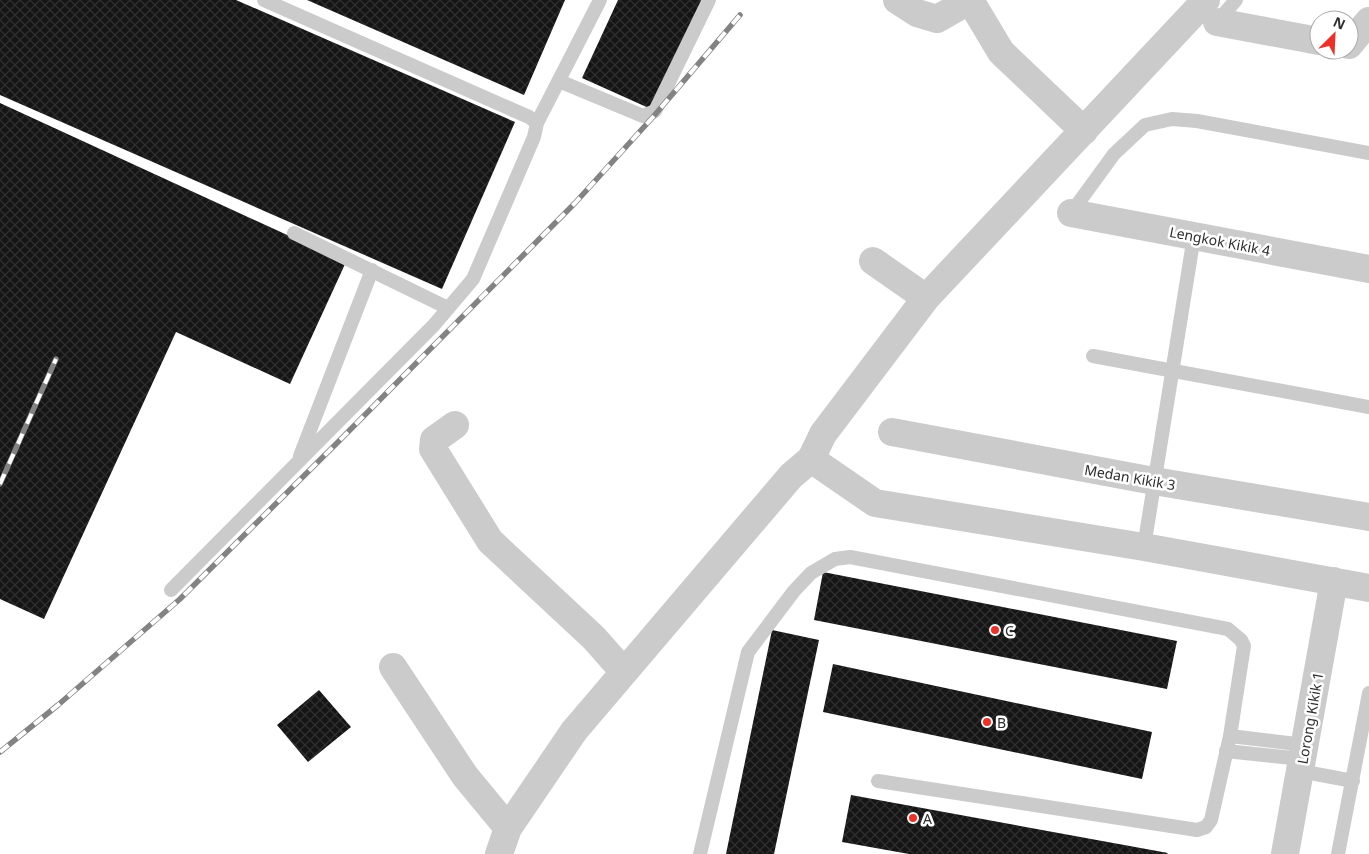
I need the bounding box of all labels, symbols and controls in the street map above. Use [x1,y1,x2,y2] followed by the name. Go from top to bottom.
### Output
[1309,10,1359,60] north arrow
[1330,12,1349,34] text: N
[1168,222,1272,260] street label: Lengkok Kikik 4
[1083,460,1177,494] street label: Medan Kikik 3
[1005,621,1014,640] place label: C
[989,624,1001,636] marker: C
[1293,670,1327,766] street label: Lorong Kikik 1
[997,713,1006,732] place label: B
[981,716,993,728] marker: B
[923,809,932,828] place label: A
[907,812,919,824] marker: A

